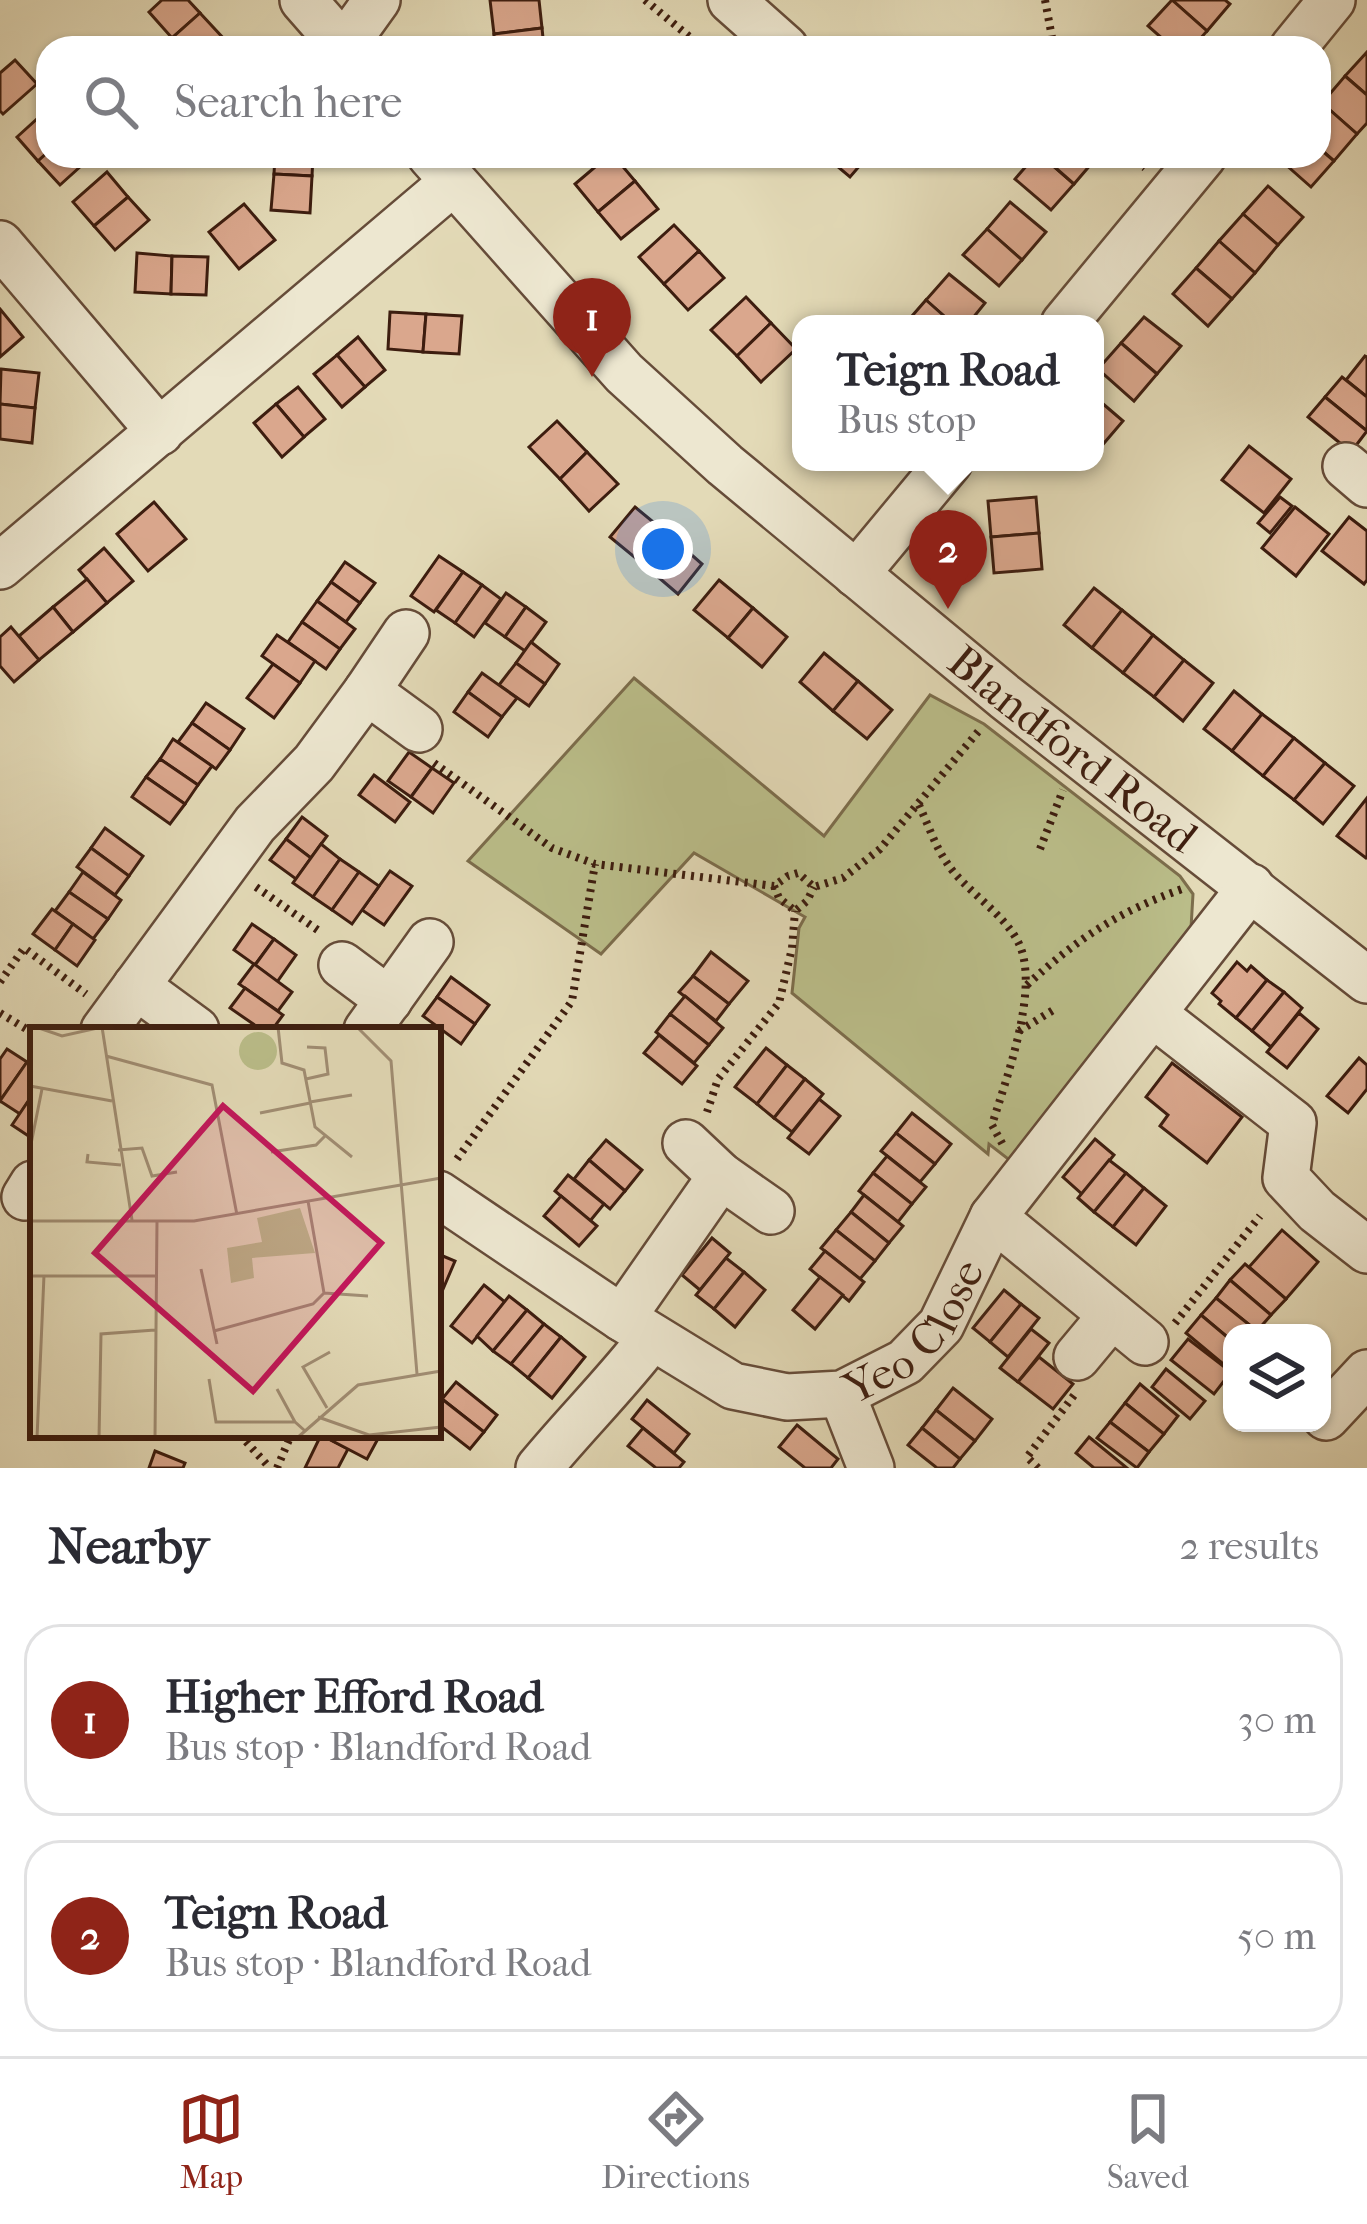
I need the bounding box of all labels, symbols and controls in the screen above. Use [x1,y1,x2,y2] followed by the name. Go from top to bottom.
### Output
[36,36,1331,168] search box
[78,69,144,135] icon: search
[174,76,402,129] text: Search here
[553,278,631,377] pin: 1
[792,315,1104,471] popup
[837,344,1059,397] text: Teign Road
[837,397,976,443] text: Bus stop
[909,510,987,609] pin: 2
[633,519,693,579] your location
[937,635,1208,864] street label: Blandford Road
[30,1027,441,1438] inset map
[834,1251,995,1416] street label: Yeo Close
[1223,1324,1331,1432] map controls
[1223,1324,1331,1432] button: layers
[48,1516,209,1576] text: Nearby
[1180,1523,1319,1569] text: 2 results
[165,1671,543,1724] text: Higher Efford Road
[83,1697,97,1743] text: 1
[1238,1697,1316,1743] text: 30 m
[165,1724,591,1770] text: Bus stop · Blandford Road
[165,1887,387,1940] text: Teign Road
[80,1913,100,1959] text: 2
[1237,1913,1316,1959] text: 50 m
[165,1940,591,1986] text: Bus stop · Blandford Road
[178,2086,244,2197] tab: Map
[601,2086,750,2197] tab: Directions
[1107,2086,1189,2197] tab: Saved

